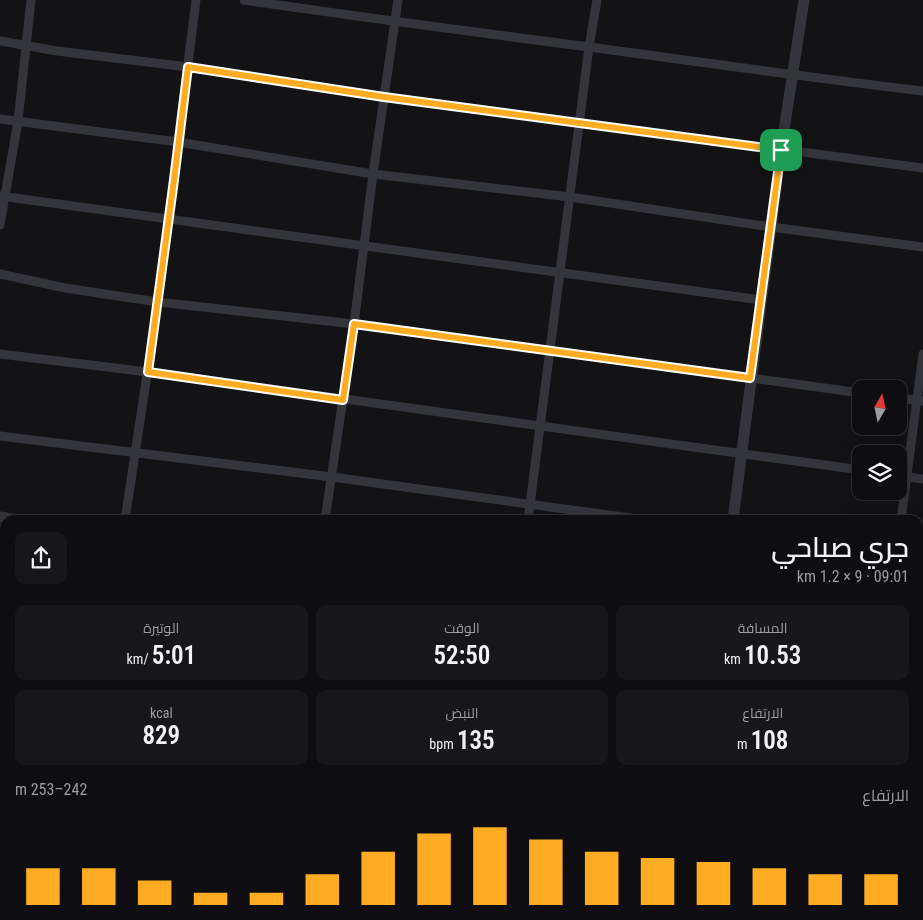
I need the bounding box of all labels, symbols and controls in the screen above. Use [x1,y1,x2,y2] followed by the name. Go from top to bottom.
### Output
[760,129,802,171] pin
[767,136,795,164] icon: arrive
[852,380,908,435] north arrow
[852,380,907,500] map controls
[852,445,907,500] button: layers
[771,531,909,564] text: جري صباحي
[15,532,67,584] button: share
[797,567,909,586] text: 09:01 · 9 × 1.2 km
[143,620,179,636] text: الوتيرة
[444,620,480,636] text: الوقت
[738,620,788,636] text: المسافة
[152,641,196,670] text: 5:01
[434,641,490,670] text: 52:50
[744,641,801,670] text: 10.53
[127,651,152,667] text: /km
[724,651,744,667] text: km
[150,705,173,721] text: kcal
[446,705,479,721] text: النبض
[742,705,783,721] text: الارتفاع
[142,721,180,750] text: 829
[457,726,495,755] text: 135
[751,726,788,755] text: 108
[429,736,457,752] text: bpm
[737,736,751,752] text: m
[15,780,87,799] text: 242–253 m
[862,786,909,805] text: الارتفاع

